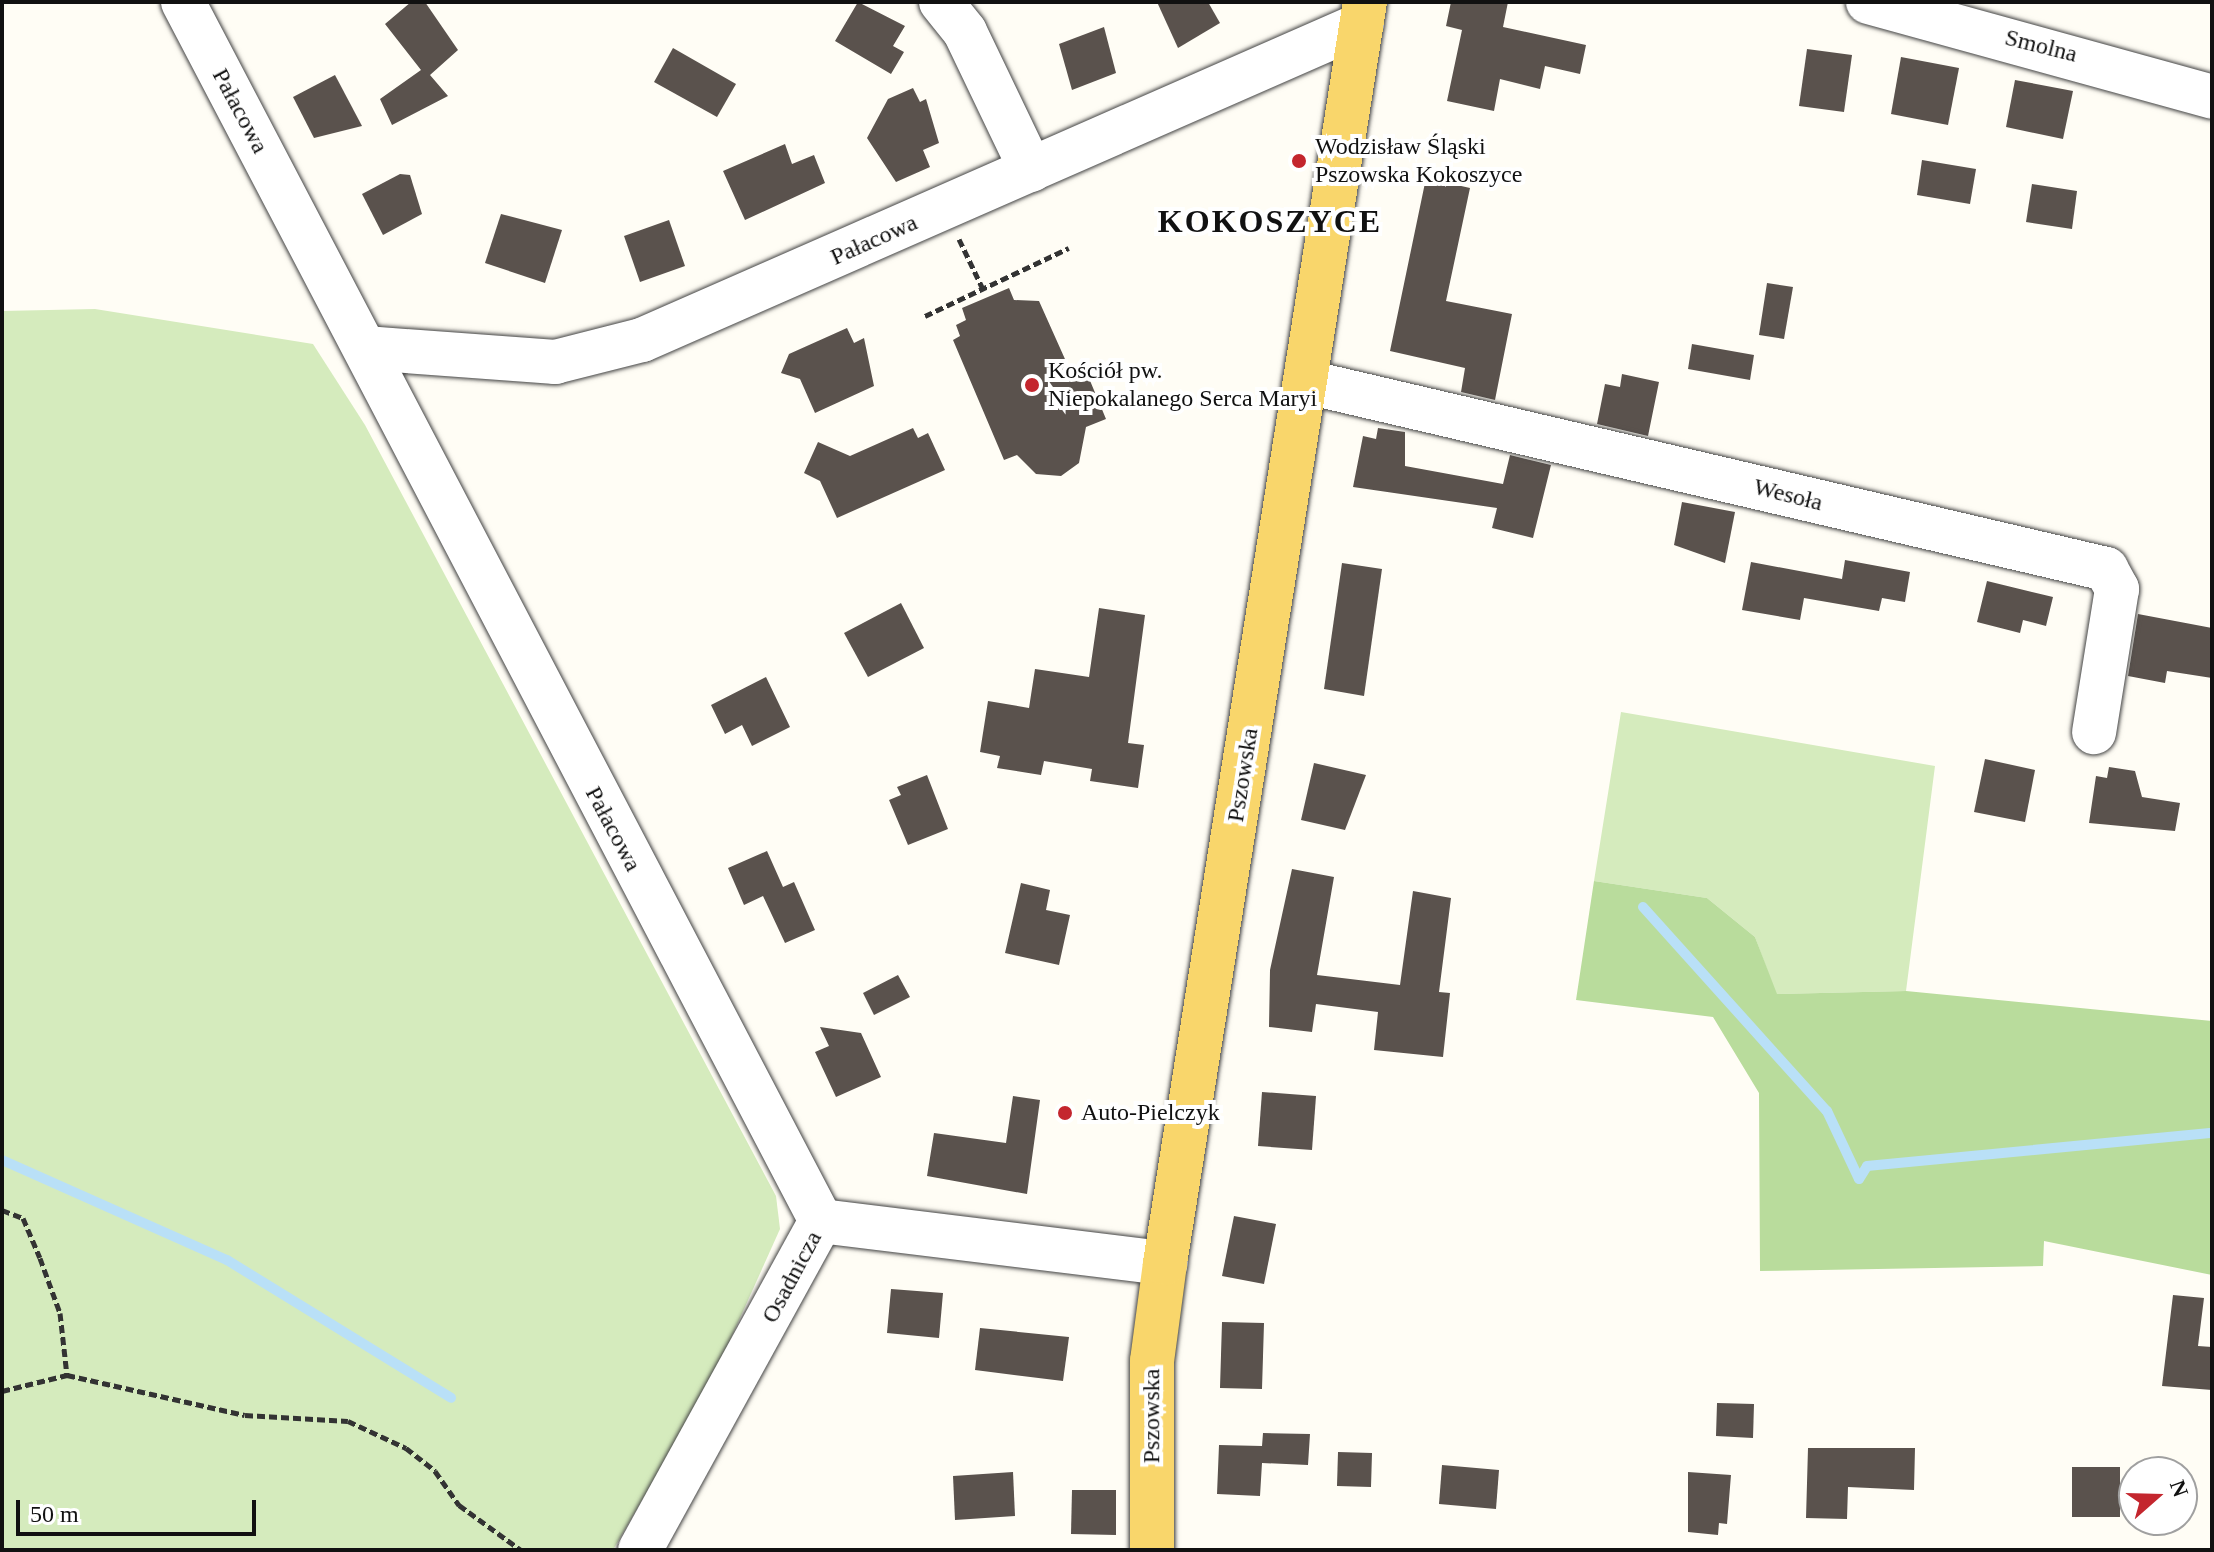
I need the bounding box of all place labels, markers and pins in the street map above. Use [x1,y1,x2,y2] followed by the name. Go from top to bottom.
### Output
[1315,133,1522,189] place label: Wodzisław Śląski Pszowska Kokoszyce
[1290,152,1308,170] marker: Wodzisław Śląski Pszowska Kokoszyce
[1048,357,1317,413] place label: Kościół pw. Niepokalanego Serca Maryi
[1023,376,1041,394] marker: Kościół pw. Niepokalanego Serca Maryi
[1081,1099,1220,1127] place label: Auto-Pielczyk
[1056,1104,1074,1122] marker: Auto-Pielczyk

